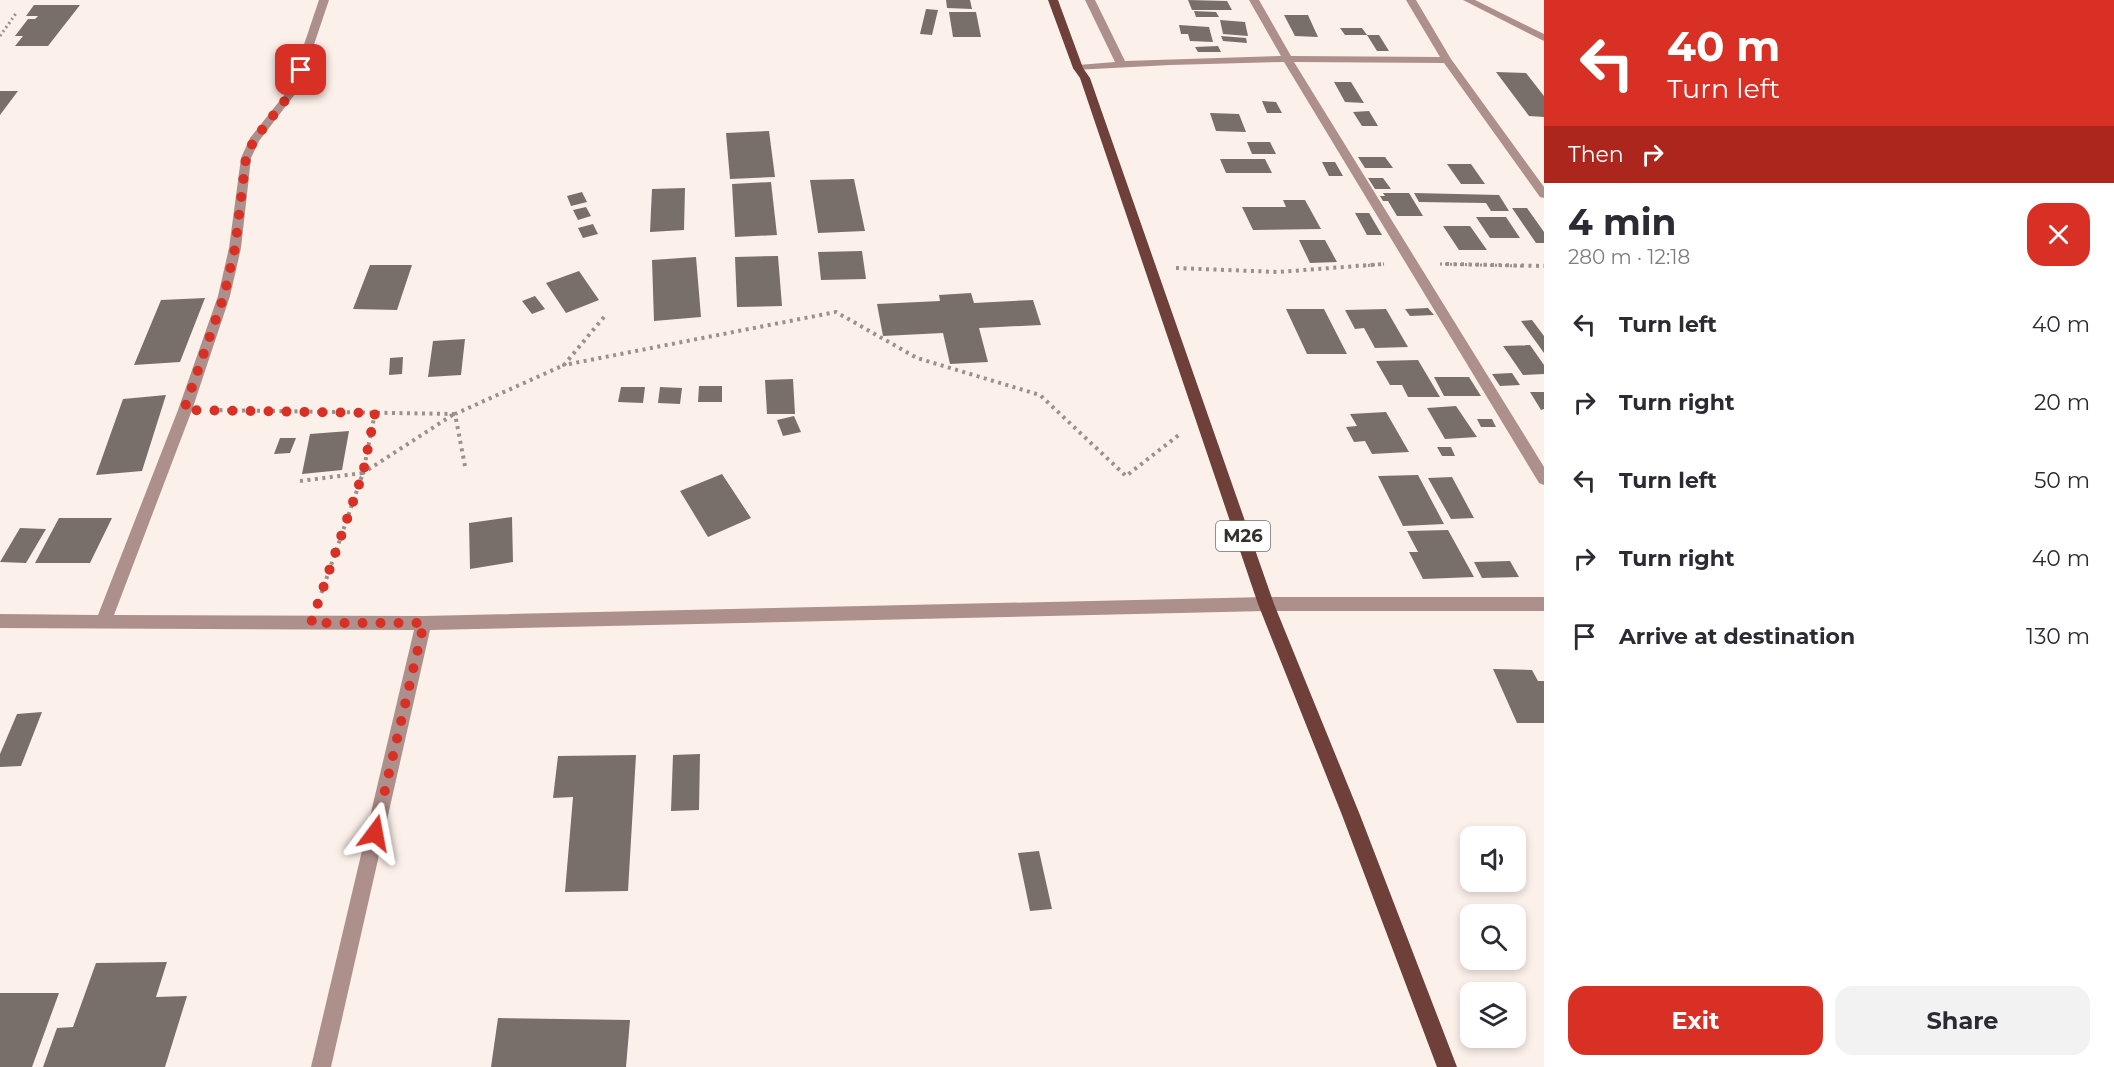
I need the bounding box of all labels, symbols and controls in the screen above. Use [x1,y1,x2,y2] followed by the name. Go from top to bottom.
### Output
[1667,20,1780,72] text: 40 m
[1568,24,1646,102] icon: left
[275,44,326,95] pin
[284,53,317,86] icon: arrive
[1667,72,1780,105] text: Turn left
[1636,138,1669,171] icon: right
[1568,141,1624,168] text: Then
[1568,200,1676,244] text: 4 min
[2027,203,2090,266] button: close
[1568,245,1690,269] text: 280 m · 12:18
[1568,308,1601,341] icon: left
[1619,311,1717,338] text: Turn left
[2032,311,2090,338] text: 40 m
[1568,386,1601,419] icon: right
[1619,389,1734,416] text: Turn right
[2034,389,2090,416] text: 20 m
[1568,464,1601,497] icon: left
[1619,467,1717,494] text: Turn left
[2034,467,2090,494] text: 50 m
[1216,521,1270,551] road number: M26
[1568,542,1601,575] icon: right
[1619,545,1734,572] text: Turn right
[2032,545,2090,572] text: 40 m
[1568,620,1601,653] icon: arrive
[1619,623,1855,650] text: Arrive at destination
[2026,623,2090,650] text: 130 m
[343,801,407,865] position arrow
[1460,826,1526,1048] map controls
[1460,826,1526,892] button: sound
[1460,904,1526,970] button: search
[1460,982,1526,1048] button: layers
[1568,986,1823,1055] button: Exit
[1835,986,2090,1055] button: Share

